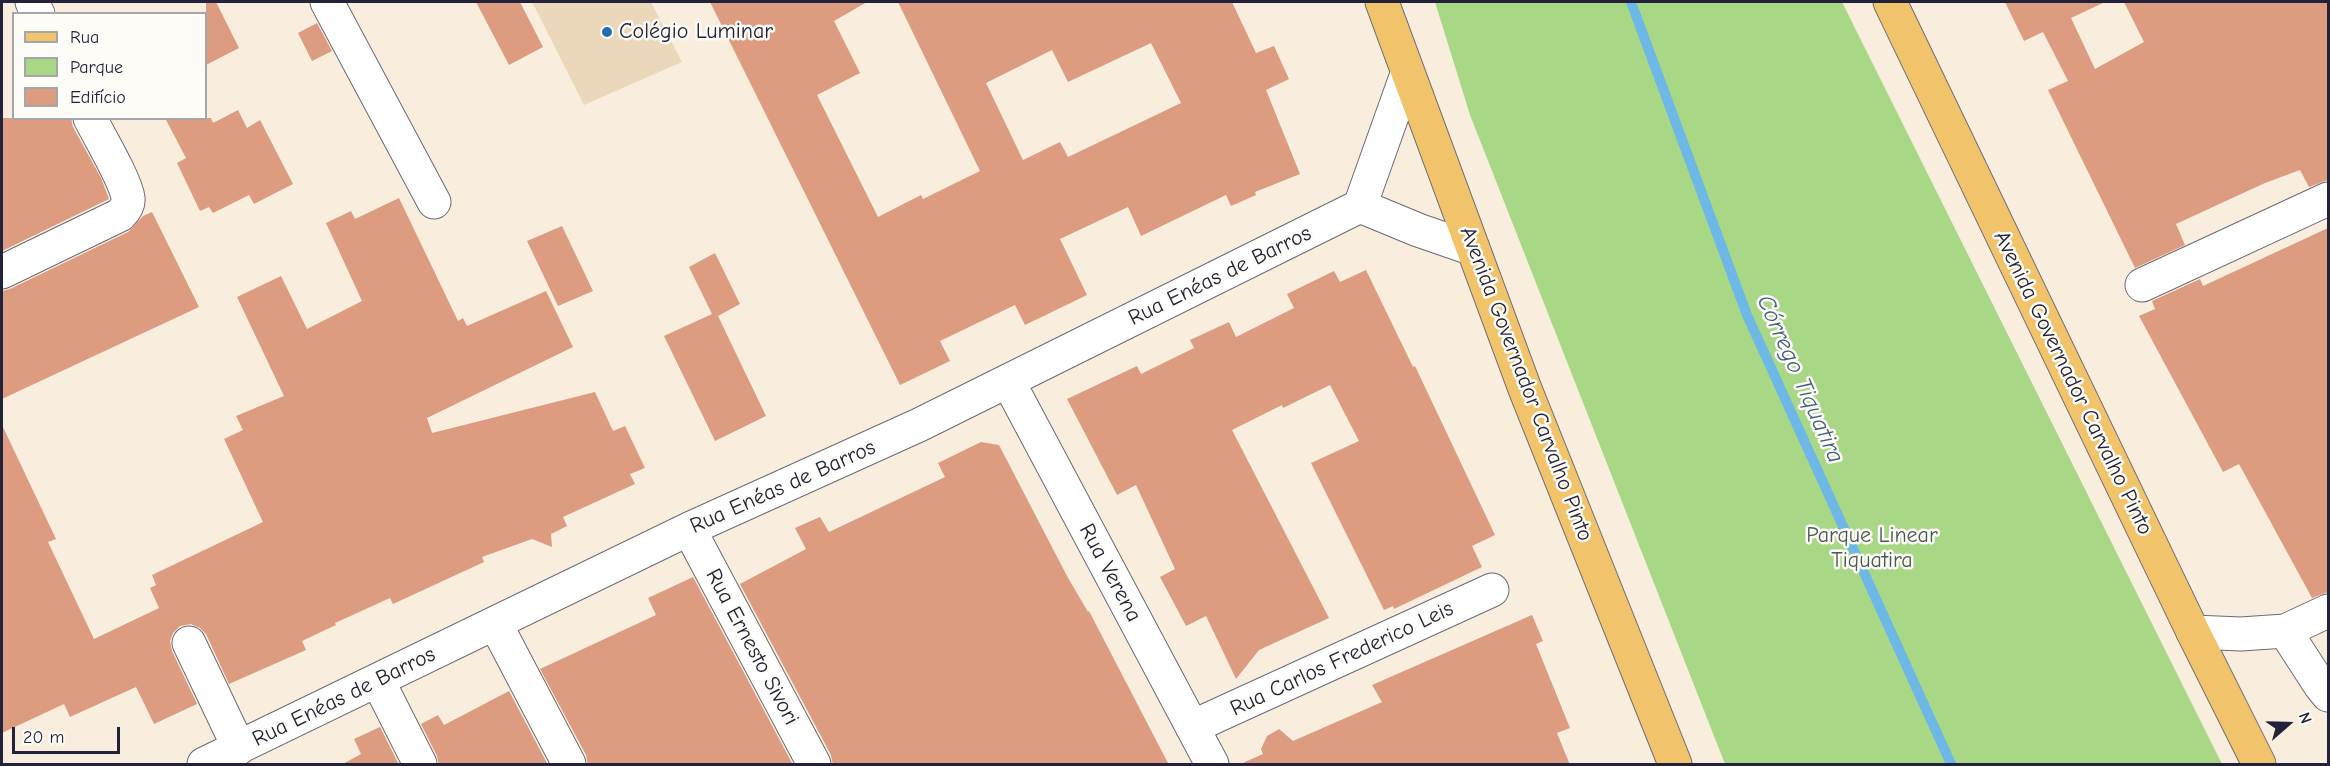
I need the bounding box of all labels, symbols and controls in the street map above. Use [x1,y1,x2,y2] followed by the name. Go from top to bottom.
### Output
[12,12,207,120] legend
[619,19,773,45] place label: Colégio Luminar
[600,25,614,39] marker: Colégio Luminar
[70,27,99,48] text: Rua
[70,57,123,78] text: Parque
[70,87,126,108] text: Edifício
[1124,220,1316,332] street label: Rua Enéas de Barros
[1454,223,1598,545] street label: Avenida Governador Carvalho Pinto
[1988,227,2158,539] street label: Avenida Governador Carvalho Pinto
[1750,291,1850,467] water label: Córrego Tiquatira
[686,434,880,540] street label: Rua Enéas de Barros
[1073,519,1147,627] street label: Rua Verena
[1806,523,1938,574] park label: Parque Linear Tiquatira
[700,564,804,730] street label: Rua Ernesto Sivori
[1226,596,1458,722] street label: Rua Carlos Frederico Leis
[248,641,440,753] street label: Rua Enéas de Barros
[2258,694,2318,754] north arrow
[2295,710,2315,726] text: N
[15,715,123,753] scale bar
[23,727,64,748] text: 20 m

